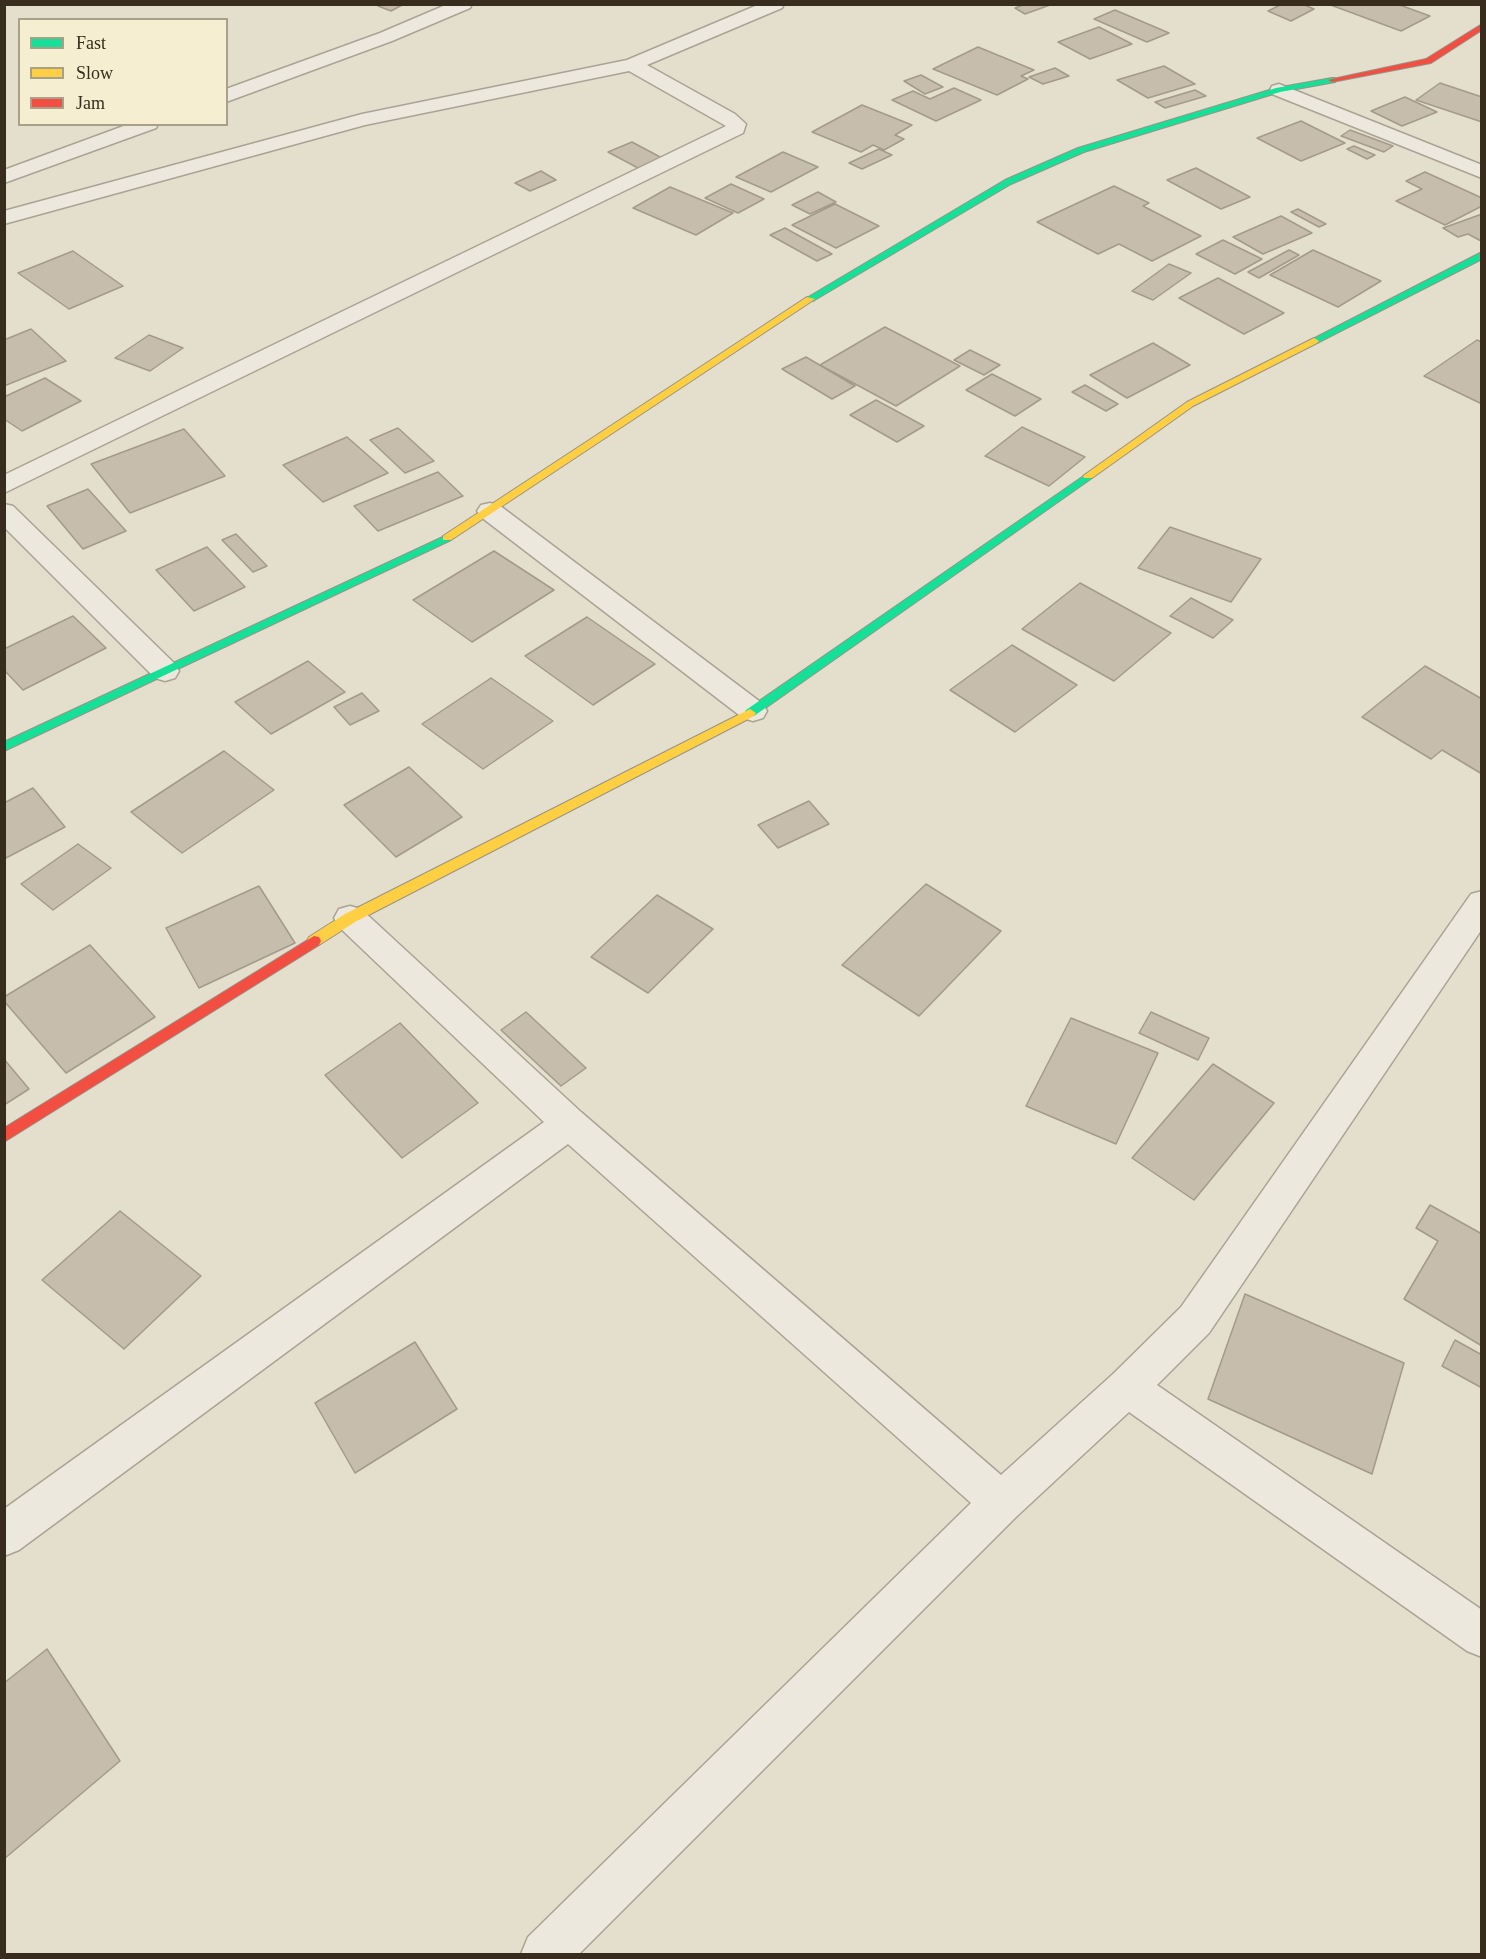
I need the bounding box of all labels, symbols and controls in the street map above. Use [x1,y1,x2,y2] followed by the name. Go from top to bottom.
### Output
[18,18,228,126] legend
[76,33,106,53] text: Fast
[76,63,113,83] text: Slow
[76,93,105,113] text: Jam

